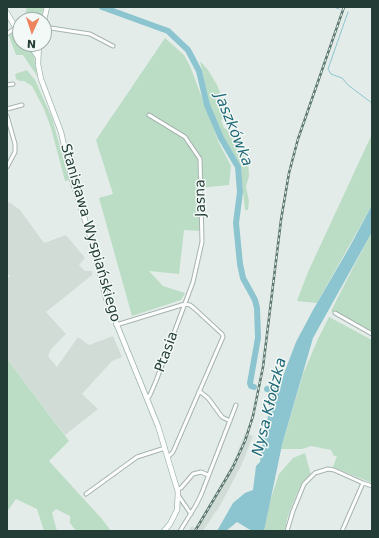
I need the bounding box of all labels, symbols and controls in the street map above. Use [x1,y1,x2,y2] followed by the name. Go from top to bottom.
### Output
[12,12,52,52] north arrow
[26,37,36,50] text: N
[210,91,256,169] water label: Jaszkówka
[56,142,124,324] street label: Stanisława Wyspiańskiego
[192,179,210,217] street label: Jasna
[152,329,182,375] street label: Ptasia
[249,356,291,458] water label: Nysa Kłodzka

